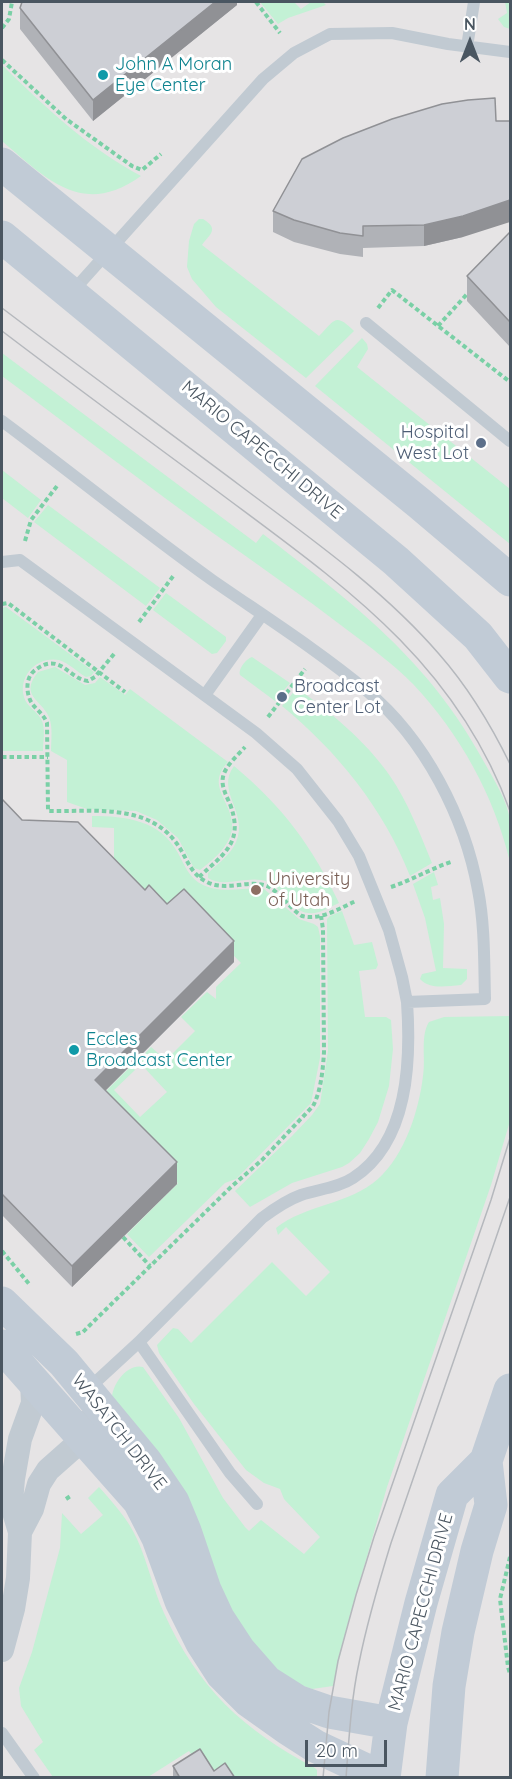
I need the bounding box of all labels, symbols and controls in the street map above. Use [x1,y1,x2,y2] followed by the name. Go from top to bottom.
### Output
[440,12,500,72] north arrow
[464,14,476,34] text: N
[115,54,232,97] place label: John A Moran Eye Center
[96,68,110,82] marker: John A Moran Eye Center
[177,376,347,524] street label: MARIO CAPECCHI DRIVE
[396,422,469,464] place label: Hospital West Lot
[474,436,488,450] marker: Hospital West Lot
[294,676,381,718] place label: Broadcast Center Lot
[275,690,289,704] marker: Broadcast Center Lot
[268,869,350,912] place label: University of Utah
[249,883,263,897] marker: University of Utah
[86,1029,232,1072] place label: Eccles Broadcast Center
[67,1043,81,1057] marker: Eccles Broadcast Center
[67,1370,171,1494] street label: WASATCH DRIVE
[384,1511,458,1713] street label: MARIO CAPECCHI DRIVE
[308,1728,390,1766] scale bar
[316,1739,358,1762] text: 20 m

